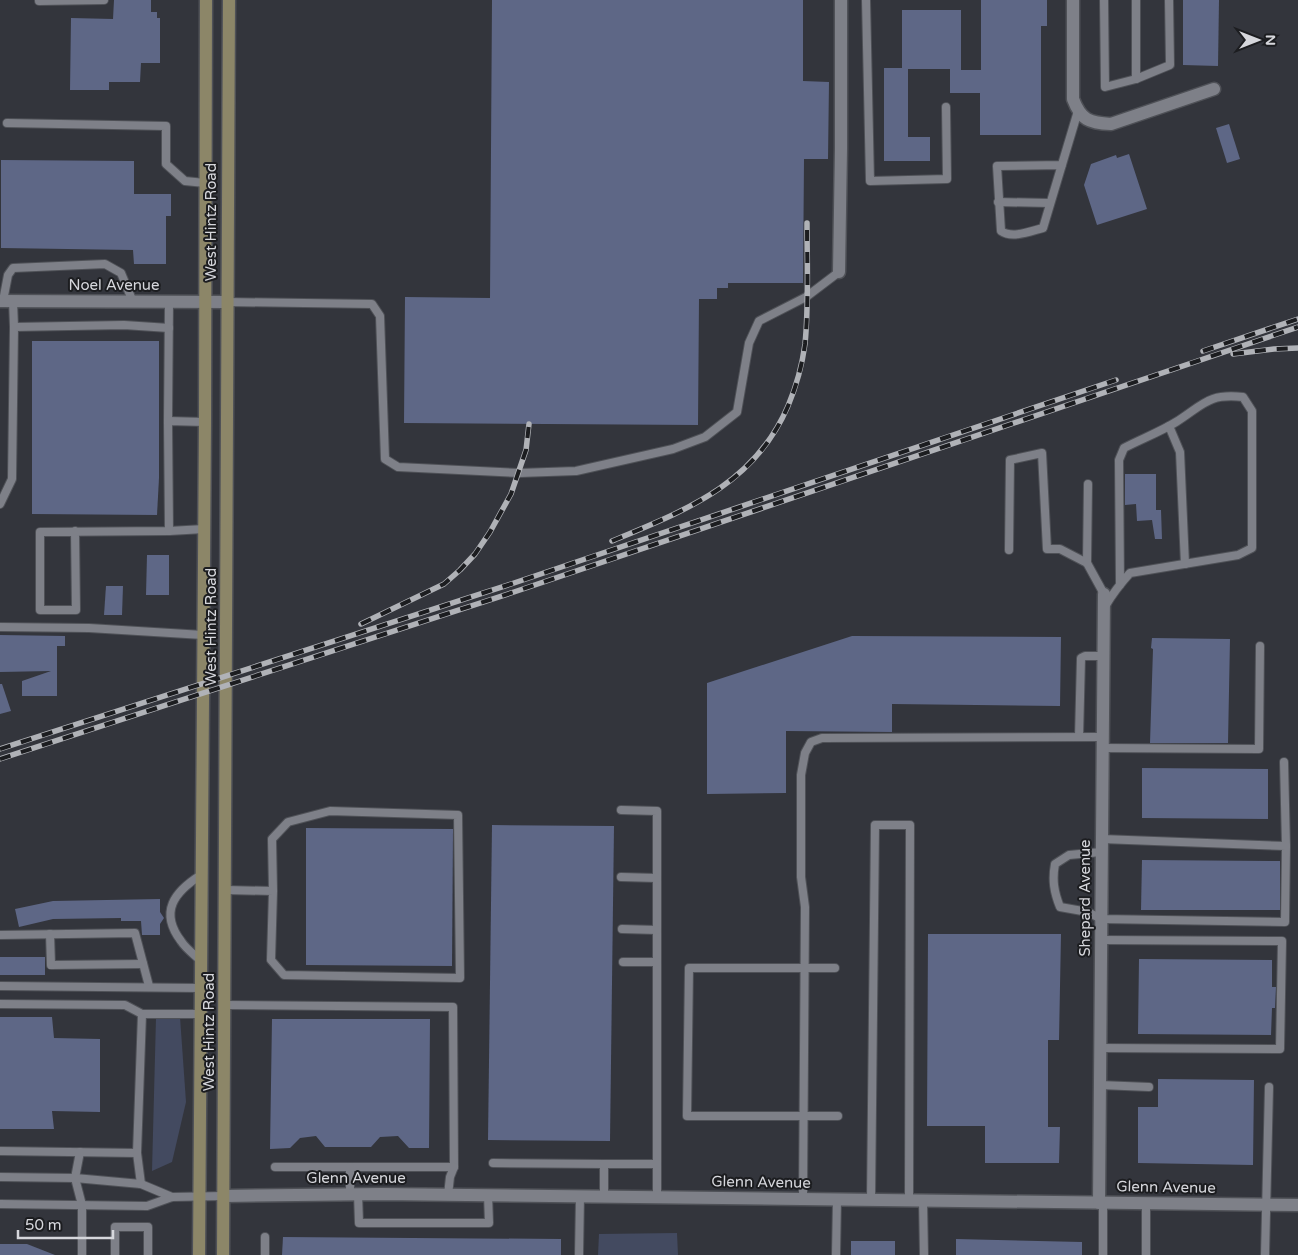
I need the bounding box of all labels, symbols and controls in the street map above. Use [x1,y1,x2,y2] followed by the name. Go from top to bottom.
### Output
[1233,15,1283,65] north arrow
[1262,34,1279,46] text: N
[202,163,220,281] street label: West Hintz Road
[69,276,159,294] street label: Noel Avenue
[202,568,220,686] street label: West Hintz Road
[1076,839,1094,957] street label: Shepard Avenue
[200,973,218,1091] street label: West Hintz Road
[306,1169,406,1187] street label: Glenn Avenue
[711,1172,811,1192] street label: Glenn Avenue
[1116,1177,1216,1197] street label: Glenn Avenue
[18,1208,112,1240] scale bar
[25,1216,62,1234] text: 50 m

